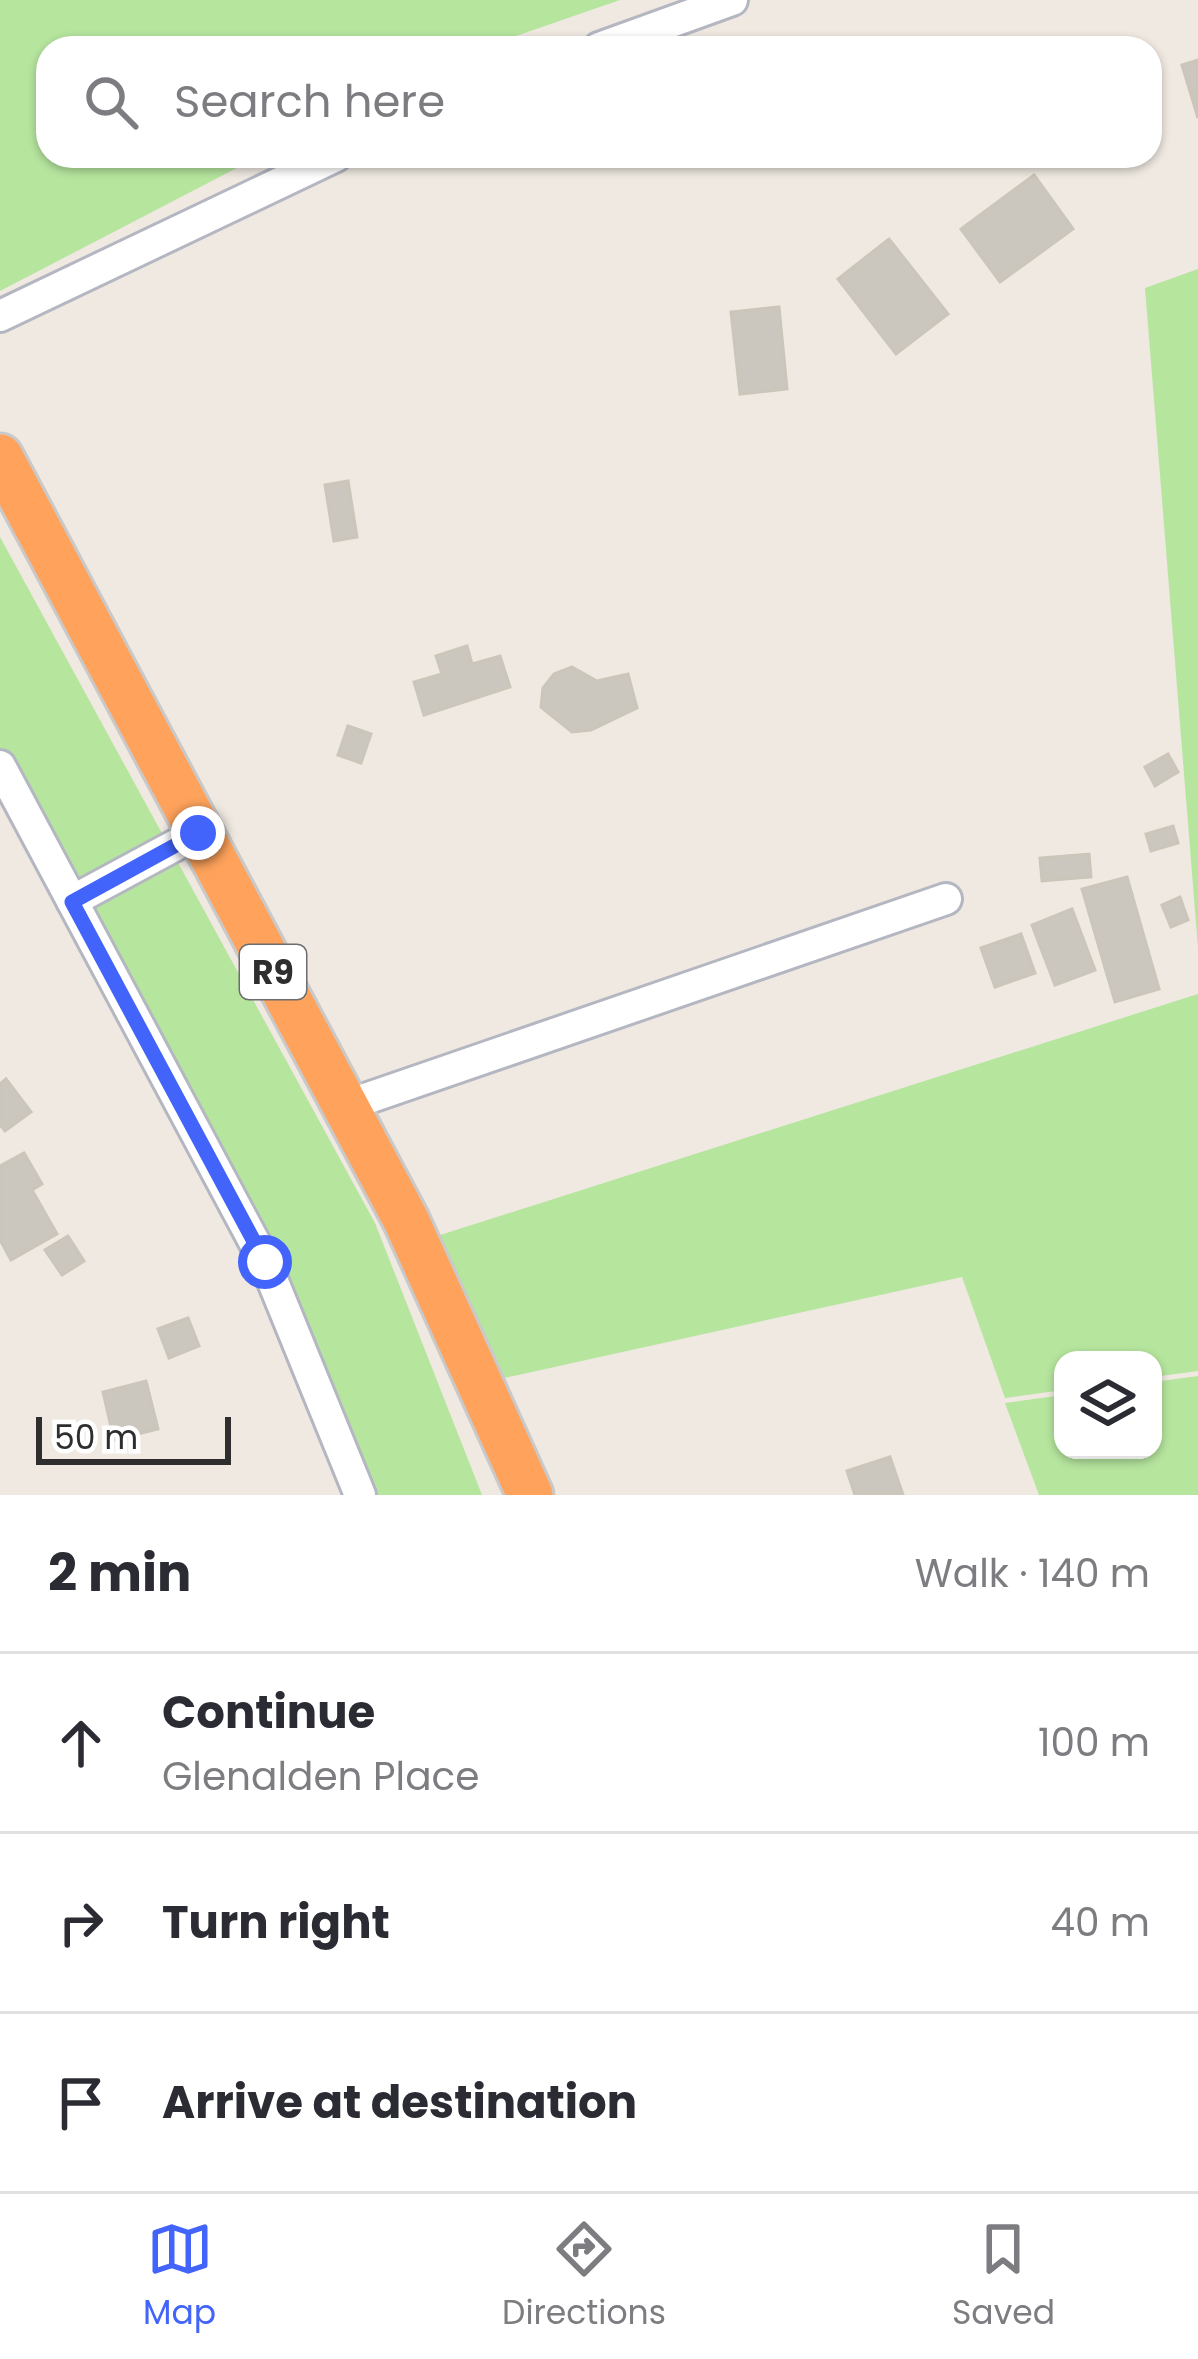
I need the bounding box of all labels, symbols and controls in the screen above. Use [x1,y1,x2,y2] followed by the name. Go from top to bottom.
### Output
[36,36,1162,168] search box
[78,69,144,135] icon: search
[174,70,445,133] text: Search here
[171,806,225,860] route end
[240,945,306,999] road number: R9
[238,1235,292,1289] route start
[1054,1351,1162,1459] map controls
[1054,1351,1162,1459] button: layers
[36,1411,231,1464] scale bar
[54,1414,138,1461] text: 50 m
[48,1537,191,1609] text: 2 min
[915,1546,1150,1601] text: Walk · 140 m
[162,1681,375,1744] text: Continue
[48,1710,114,1776] icon: ahead
[1038,1715,1150,1770] text: 100 m
[162,1749,479,1804] text: Glenalden Place
[48,1890,114,1956] icon: right
[162,1891,390,1954] text: Turn right
[1050,1895,1150,1950] text: 40 m
[48,2070,114,2136] icon: arrive
[162,2071,637,2134] text: Arrive at destination
[143,2216,216,2338] tab: Map
[502,2216,666,2338] tab: Directions
[952,2216,1055,2338] tab: Saved

